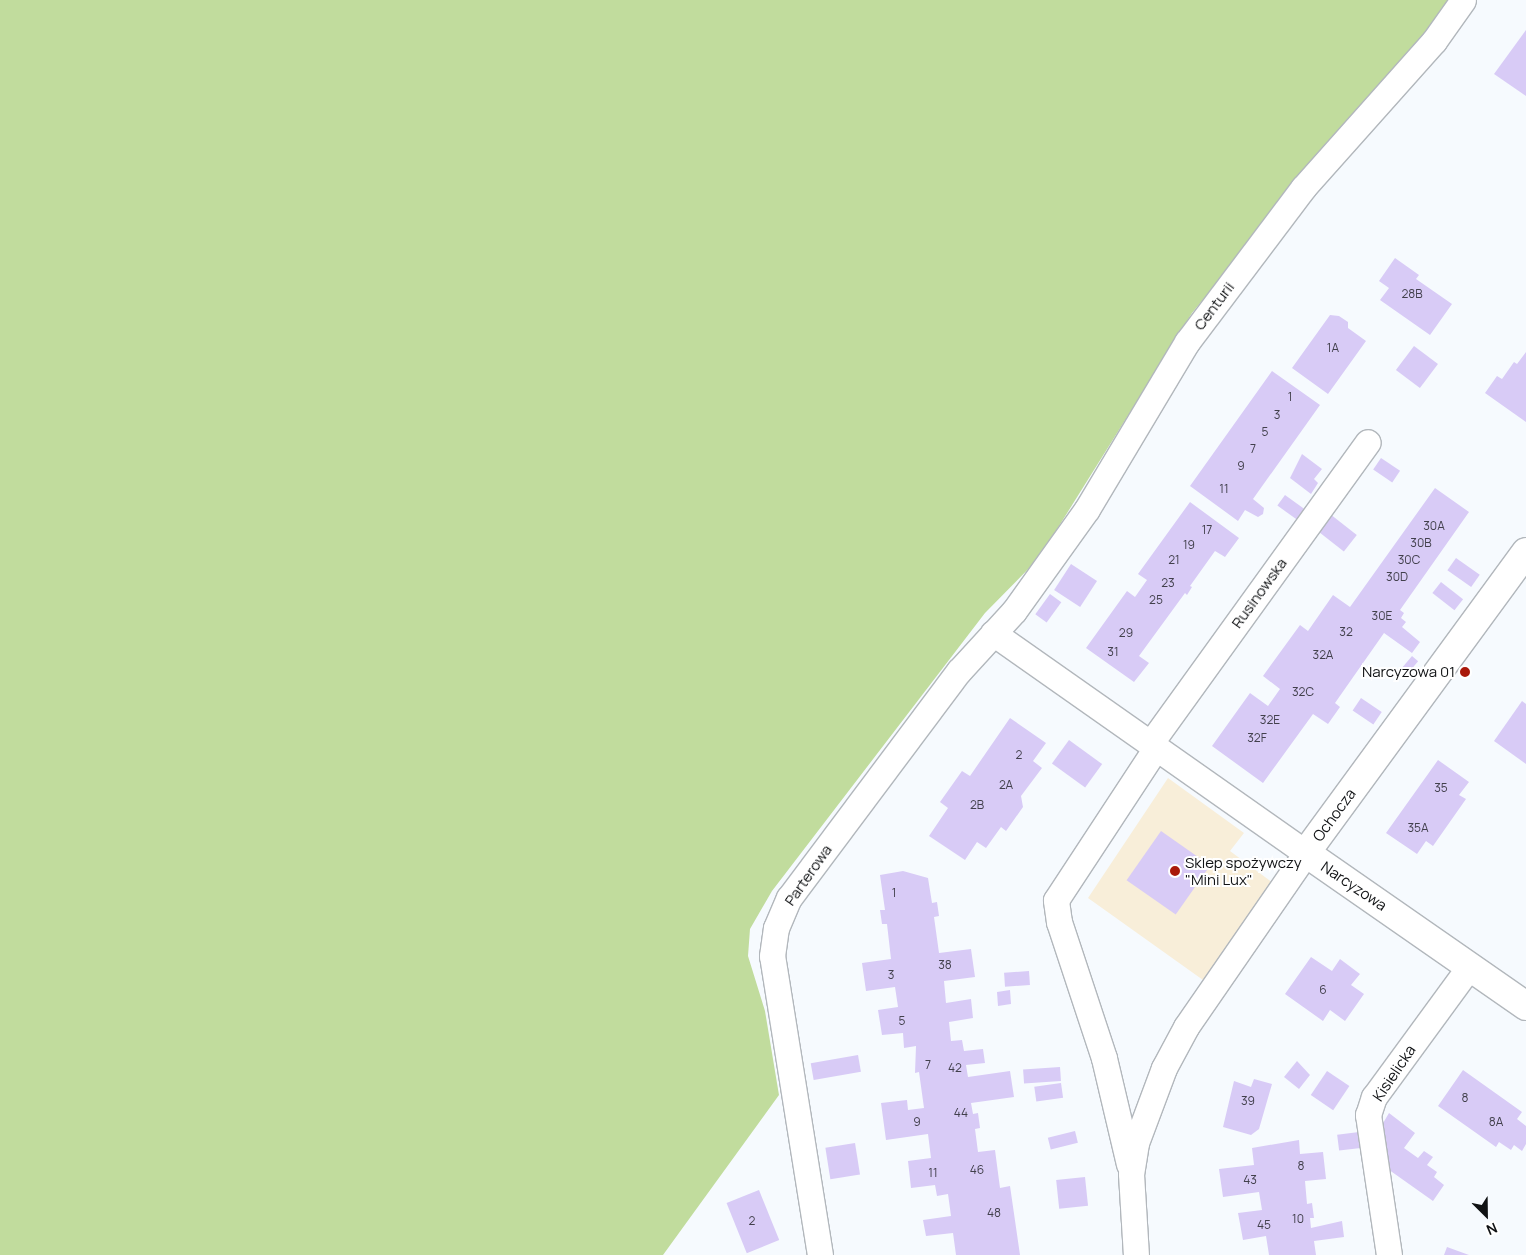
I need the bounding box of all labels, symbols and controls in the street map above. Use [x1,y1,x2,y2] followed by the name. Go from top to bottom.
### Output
[1190,278,1238,334] street label: Centurii
[1401,287,1423,301] house number: 28B
[1327,341,1339,355] house number: 1A
[1288,390,1292,404] house number: 1
[1274,408,1280,422] house number: 3
[1262,425,1268,439] house number: 5
[1250,442,1256,456] house number: 7
[1237,459,1245,473] house number: 9
[1219,482,1229,496] house number: 11
[1423,519,1445,533] house number: 30A
[1202,523,1212,537] house number: 17
[1410,536,1432,550] house number: 30B
[1183,538,1195,552] house number: 19
[1168,553,1180,567] house number: 21
[1398,553,1420,567] house number: 30C
[1228,555,1290,631] street label: Rusinowska
[1386,570,1408,584] house number: 30D
[1161,576,1175,590] house number: 23
[1149,593,1163,607] house number: 25
[1372,609,1392,623] house number: 30E
[1339,625,1353,639] house number: 32
[1119,626,1133,640] house number: 29
[1107,645,1119,659] house number: 31
[1313,648,1333,662] house number: 32A
[1362,663,1455,681] place label: Narcyzowa 01
[1459,666,1471,678] marker: Narcyzowa 01
[1292,685,1314,699] house number: 32C
[1260,713,1280,727] house number: 32E
[1247,731,1267,745] house number: 32F
[1016,748,1022,762] house number: 2
[999,778,1013,792] house number: 2A
[1434,781,1448,795] house number: 35
[1309,785,1359,845] street label: Ochocza
[970,798,984,812] house number: 2B
[1407,821,1429,835] house number: 35A
[781,841,835,909] street label: Parterowa
[1185,853,1302,888] place label: Sklep spożywczy "Mini Lux"
[1318,858,1390,914] street label: Narcyzowa
[1169,865,1181,877] marker: Sklep spożywczy "Mini Lux"
[892,886,896,900] house number: 1
[938,958,952,972] house number: 38
[888,968,894,982] house number: 3
[1319,983,1327,997] house number: 6
[899,1014,905,1028] house number: 5
[1369,1042,1419,1104] street label: Kisielicka
[925,1058,931,1072] house number: 7
[948,1061,962,1075] house number: 42
[1462,1091,1468,1105] house number: 8
[1241,1094,1255,1108] house number: 39
[954,1106,968,1120] house number: 44
[913,1115,921,1129] house number: 9
[1489,1115,1503,1129] house number: 8A
[1298,1159,1304,1173] house number: 8
[970,1163,984,1177] house number: 46
[928,1166,938,1180] house number: 11
[1243,1173,1257,1187] house number: 43
[1461,1190,1511,1240] north arrow
[987,1206,1001,1220] house number: 48
[1292,1212,1304,1226] house number: 10
[749,1214,755,1228] house number: 2
[1257,1218,1271,1232] house number: 45
[1484,1219,1500,1240] text: N

